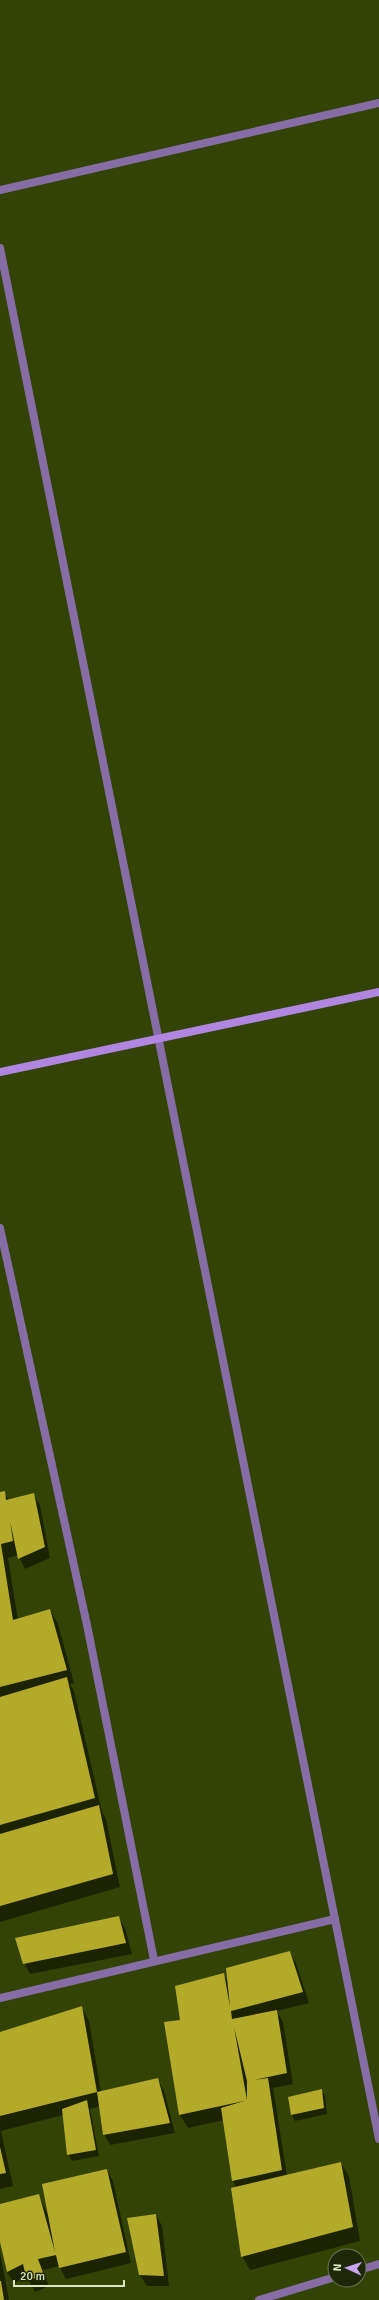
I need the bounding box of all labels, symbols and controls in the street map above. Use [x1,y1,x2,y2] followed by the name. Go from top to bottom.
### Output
[327,2248,367,2288] north arrow
[14,2262,124,2288] scale bar
[331,2263,344,2272] text: N
[20,2269,45,2284] text: 20 m

